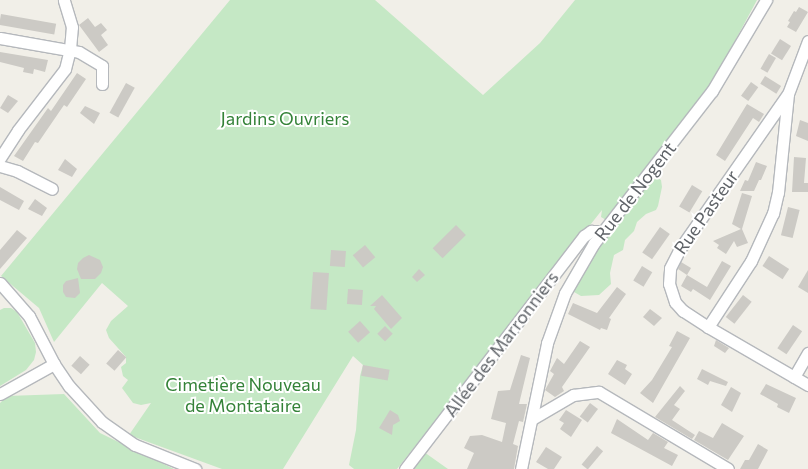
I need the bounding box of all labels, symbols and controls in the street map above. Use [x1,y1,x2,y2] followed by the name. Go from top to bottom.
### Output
[221,107,349,129] park label: Jardins Ouvriers
[590,137,680,245] street label: Rue de Nogent
[669,166,743,258] street label: Rue Pasteur
[439,267,563,421] street label: Allée des Marronniers
[165,374,321,416] park label: Cimetière Nouveau de Montataire

